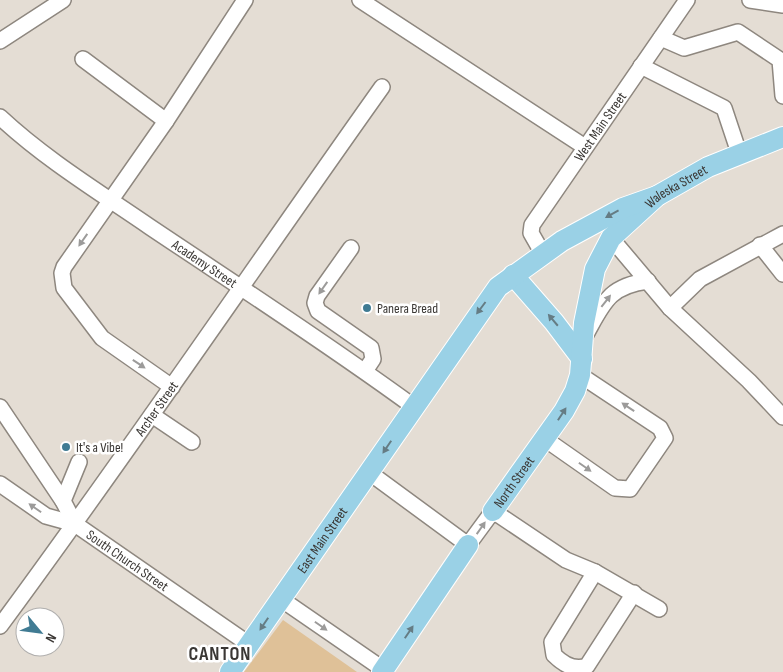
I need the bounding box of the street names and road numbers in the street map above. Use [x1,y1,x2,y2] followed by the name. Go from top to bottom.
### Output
[571,89,630,165] street label: West Main Street
[642,161,710,212] street label: Waleska Street
[168,236,240,292] street label: Academy Street
[131,378,182,440] street label: Archer Street
[490,453,538,511] street label: North Street
[294,504,351,576] street label: East Main Street
[83,526,172,595] street label: South Church Street

